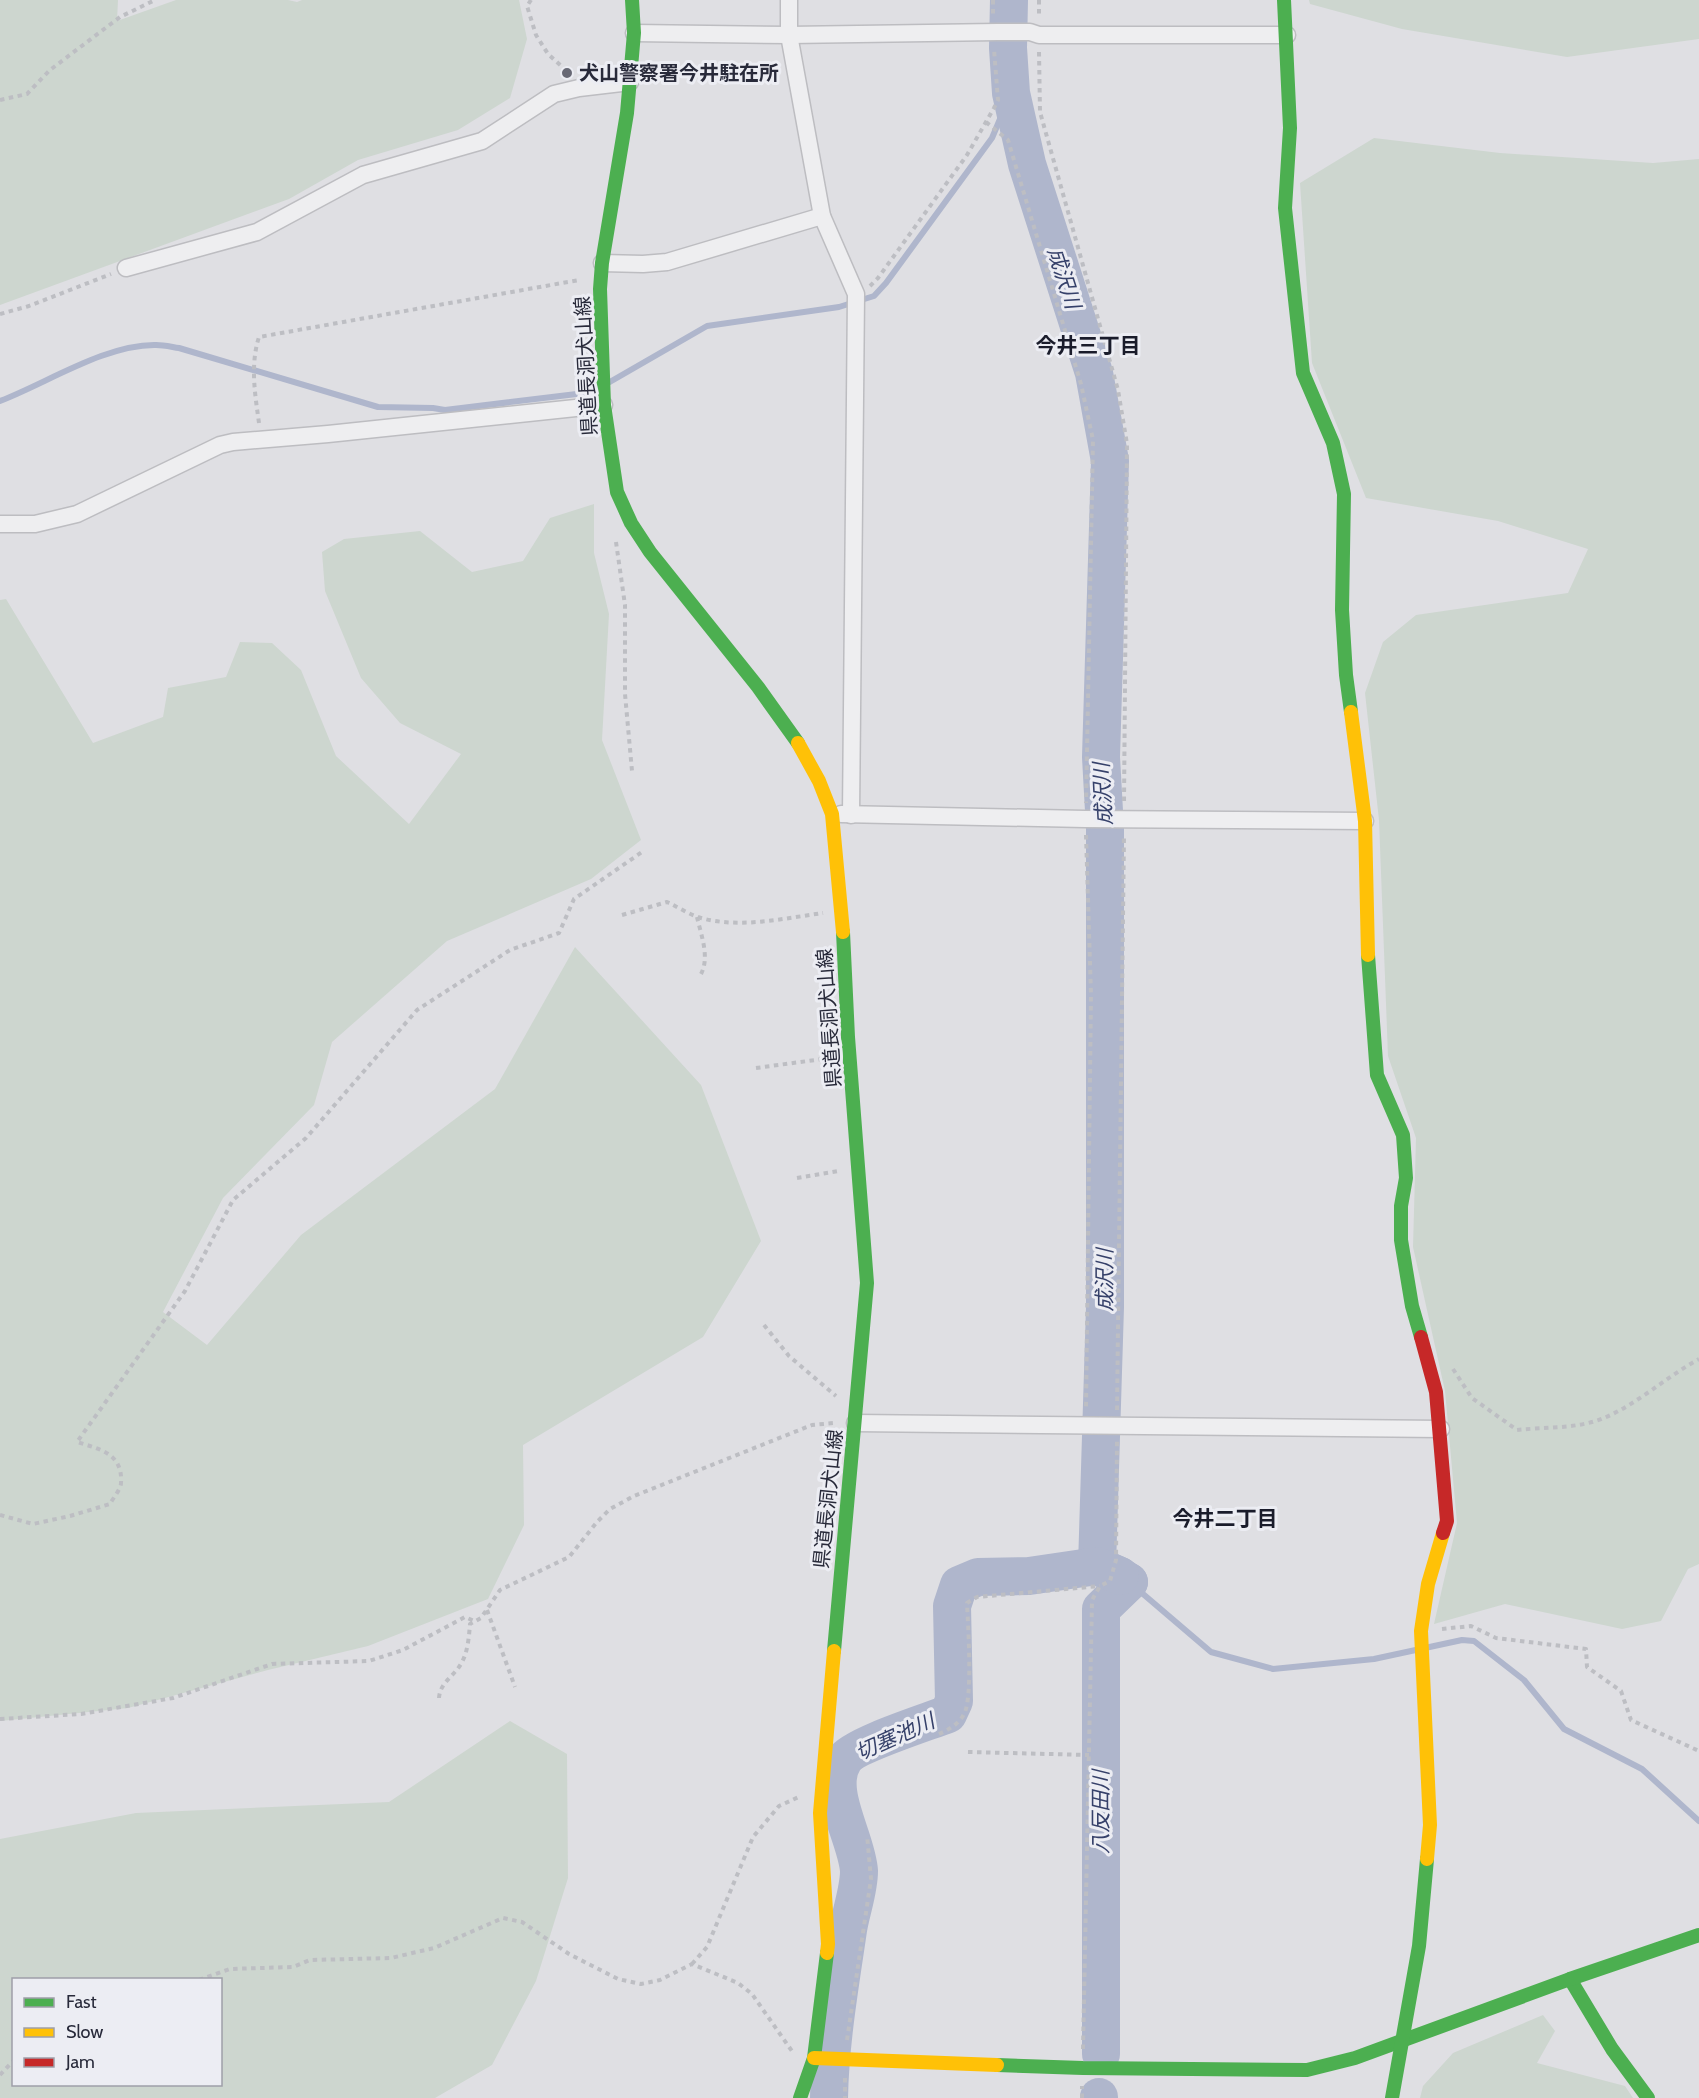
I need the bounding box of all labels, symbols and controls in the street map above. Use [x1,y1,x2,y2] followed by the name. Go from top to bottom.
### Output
[579,61,779,85] place label: 犬山警察署今井駐在所
[560,66,574,80] marker: 犬山警察署今井駐在所
[1043,244,1087,314] water label: 成沢川
[570,295,602,437] street label: 県道長洞犬山線
[1036,333,1141,358] district label: 今井三丁目
[1088,760,1117,826] water label: 成沢川
[812,947,846,1089] street label: 県道長洞犬山線
[1092,1247,1117,1312] water label: 成沢川
[809,1428,847,1570] street label: 県道長洞犬山線
[1173,1506,1278,1531] district label: 今井二丁目
[851,1707,940,1765] water label: 切塞池川
[1088,1768,1113,1854] water label: 八反田川
[12,1978,222,2086] legend
[66,1991,97,2013] text: Fast
[66,2021,103,2043] text: Slow
[65,2051,95,2073] text: Jam

